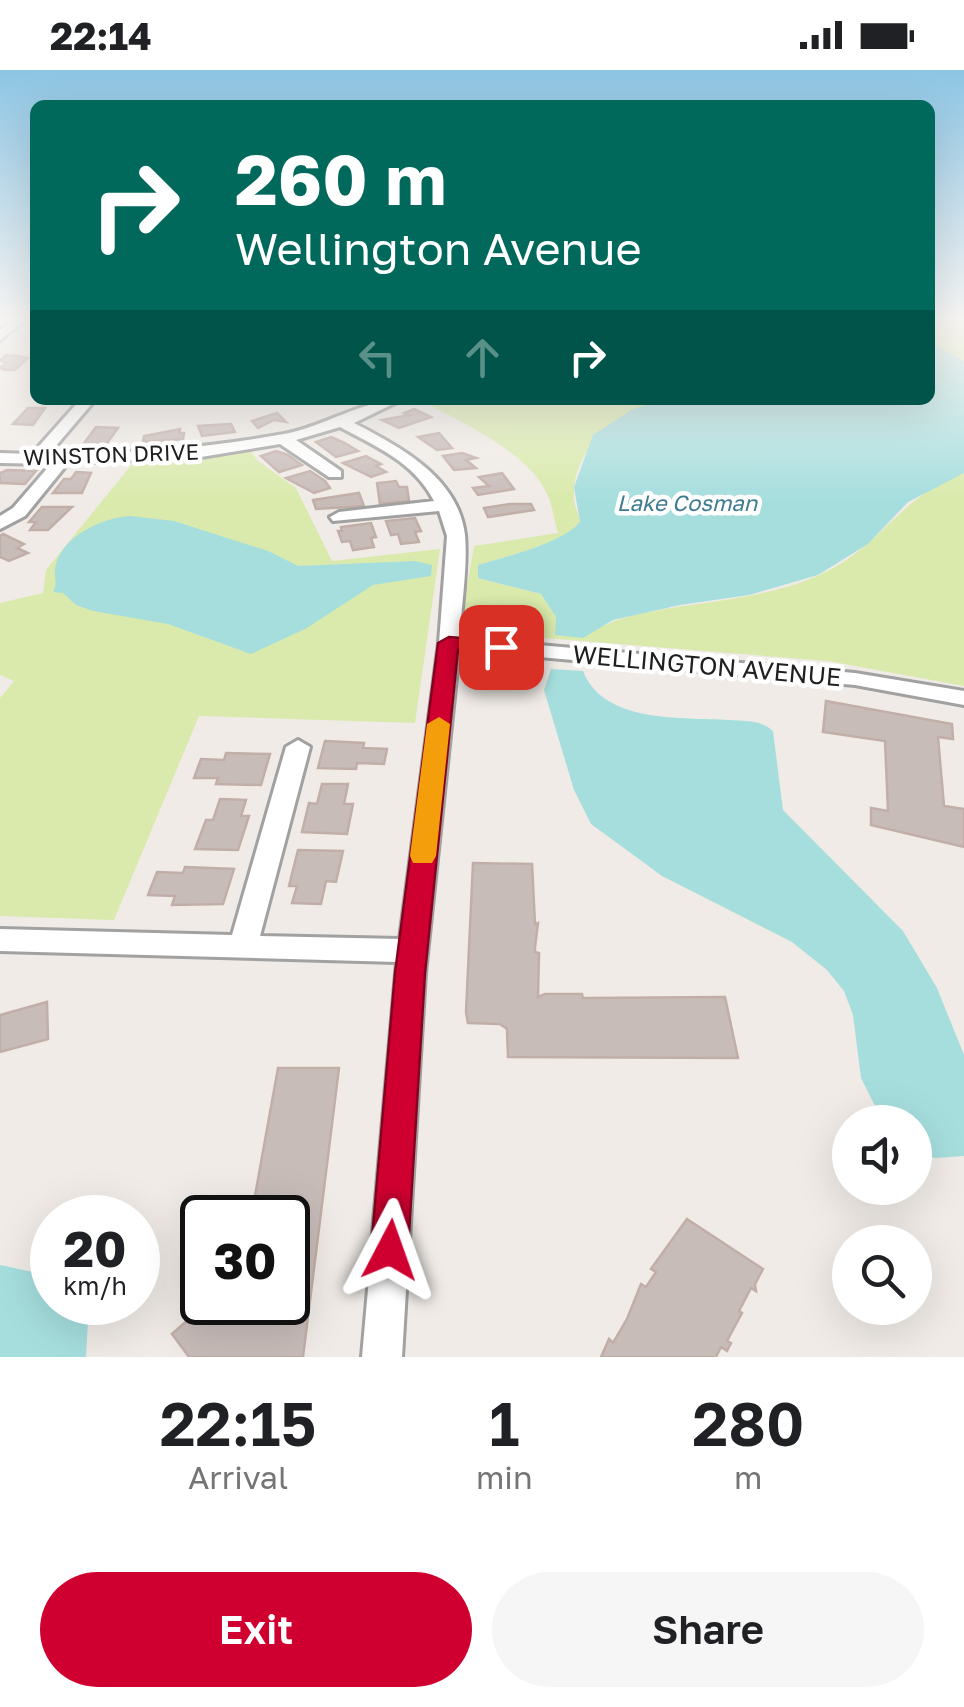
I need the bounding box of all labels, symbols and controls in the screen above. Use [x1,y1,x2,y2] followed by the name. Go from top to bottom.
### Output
[50,13,152,58] text: 22:14
[235,136,446,220] text: 260 m
[70,140,200,270] icon: right
[235,221,642,275] text: Wellington Avenue
[350,330,405,385] icon: left
[455,330,510,385] icon: ahead
[560,330,615,385] icon: right
[23,437,199,471] street label: WINSTON DRIVE
[617,489,759,516] water label: Lake Cosman
[459,605,544,690] pin
[474,620,529,675] icon: arrive
[571,638,843,692] street label: WELLINGTON AVENUE
[832,1105,932,1325] map controls
[832,1105,932,1205] button: sound
[180,1195,310,1325] speed limit sign: 30
[338,1198,442,1302] position arrow
[63,1218,126,1278] text: 20
[832,1225,932,1325] button: search
[63,1270,127,1301] text: km/h
[160,1387,316,1459] text: 22:15
[489,1387,519,1459] text: 1
[692,1387,804,1459] text: 280
[188,1458,288,1496] text: Arrival
[476,1458,533,1496] text: min
[734,1458,762,1496] text: m
[40,1572,472,1687] button: Exit
[492,1572,924,1687] button: Share

